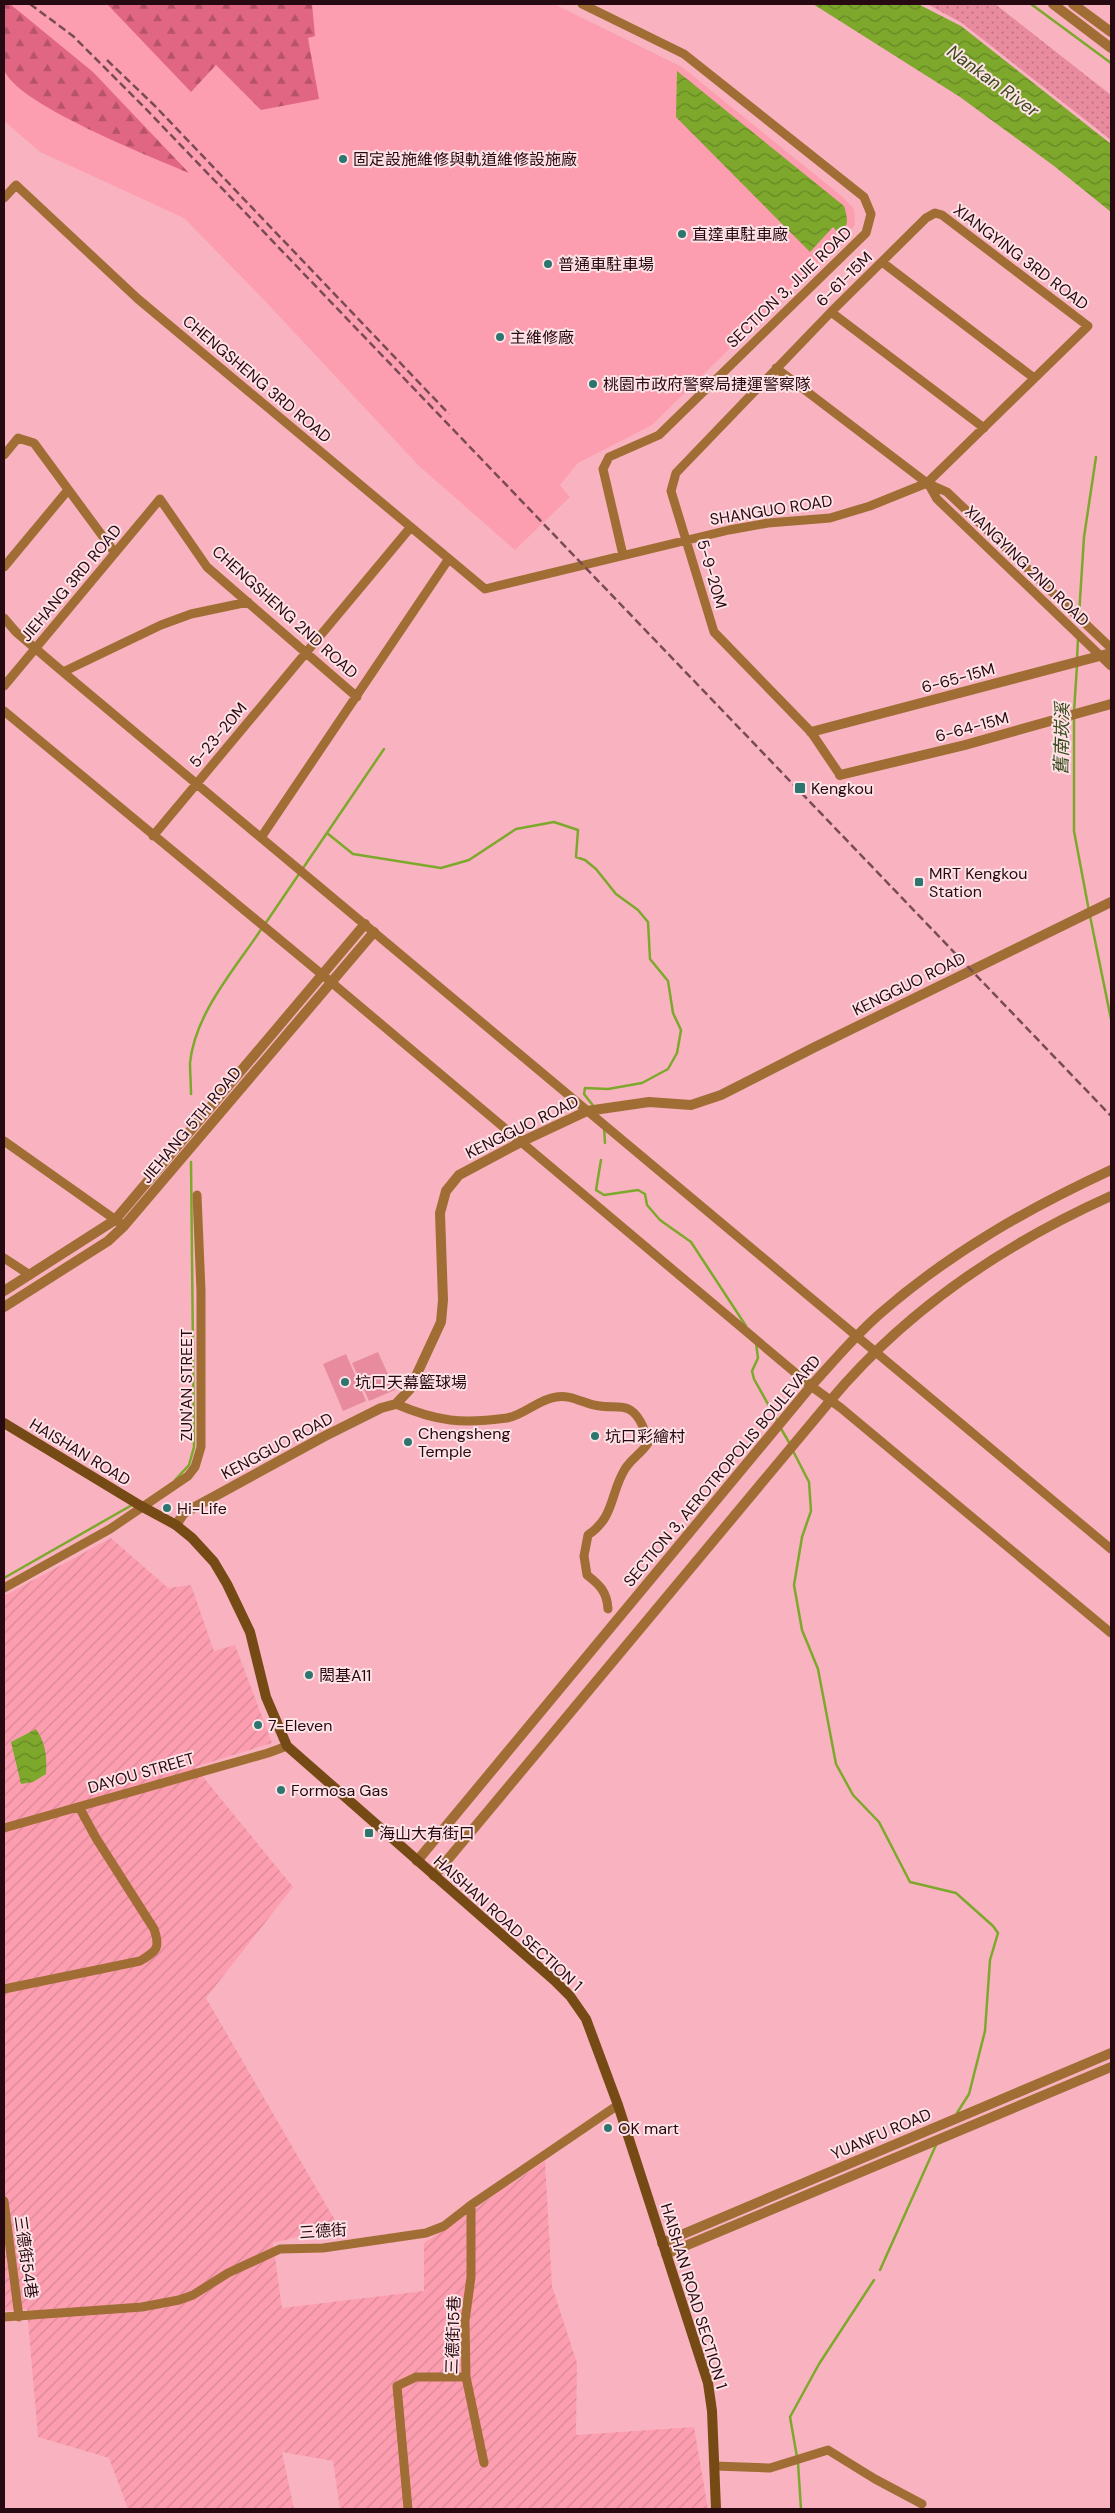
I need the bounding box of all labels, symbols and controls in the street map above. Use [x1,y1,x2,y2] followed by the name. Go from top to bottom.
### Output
[942,39,1045,123] water label: Nankan River
[353,149,577,170] place label: 固定設施維修與軌道維修設施廠
[337,153,349,165] marker: 固定設施維修與軌道維修設施廠
[949,199,1093,315] street label: XIANGYING 3RD ROAD
[722,222,856,352] street label: SECTION 3, JIJIE ROAD
[692,224,788,245] place label: 直達車駐車廠
[676,228,688,240] marker: 直達車駐車廠
[811,247,877,311] street label: 6-61-15M
[558,254,654,275] place label: 普通車駐車場
[542,258,554,270] marker: 普通車駐車場
[178,310,336,448] street label: CHENGSHENG 3RD ROAD
[510,327,574,348] place label: 主維修廠
[494,331,506,343] marker: 主維修廠
[603,374,811,395] place label: 桃園市政府警察局捷運警察隊
[587,378,599,390] marker: 桃園市政府警察局捷運警察隊
[708,490,834,530] street label: SHANGUO ROAD
[960,501,1094,631] street label: XIANGYING 2ND ROAD
[16,520,126,646] street label: JIEHANG 3RD ROAD
[692,537,732,611] street label: 5-9-20M
[208,541,362,683] street label: CHENGSHENG 2ND ROAD
[919,658,997,698] street label: 6-65-15M
[185,698,251,772] street label: 5-23-20M
[1049,700,1075,775] water label: 舊南崁溪
[933,707,1011,747] street label: 6-64-15M
[811,778,873,799] place label: Kengkou
[793,781,807,795] marker: Kengkou
[929,863,1027,902] place label: MRT Kengkou Station
[913,876,925,888] marker: MRT Kengkou Station
[849,947,969,1021] street label: KENGGUO ROAD
[136,1062,246,1188] street label: JIEHANG 5TH ROAD
[462,1090,582,1164] street label: KENGGUO ROAD
[176,1329,197,1441] street label: ZUN'AN STREET
[619,1351,825,1591] street label: SECTION 3, AEROTROPOLIS BOULEVARD
[355,1372,467,1393] place label: 坑口天幕籃球場
[339,1376,351,1388] marker: 坑口天幕籃球場
[218,1408,336,1484] street label: KENGGUO ROAD
[26,1414,134,1490] street label: HAISHAN ROAD
[418,1423,510,1462] place label: Chengsheng Temple
[605,1426,685,1447] place label: 坑口彩繪村
[589,1430,601,1442] marker: 坑口彩繪村
[402,1436,414,1448] marker: Chengsheng Temple
[177,1498,227,1519] place label: Hi-Life
[161,1502,173,1514] marker: Hi-Life
[319,1665,371,1686] place label: 閎基A11
[303,1669,315,1681] marker: 閎基A11
[268,1715,332,1736] place label: 7-Eleven
[252,1719,264,1731] marker: 7-Eleven
[85,1748,197,1798] street label: DAYOU STREET
[291,1780,388,1801] place label: Formosa Gas
[275,1784,287,1796] marker: Formosa Gas
[379,1823,475,1844] place label: 海山大有街口
[363,1827,375,1839] marker: 海山大有街口
[429,1851,587,1995] street label: HAISHAN ROAD SECTION 1
[828,2103,934,2165] street label: YUANFU ROAD
[618,2118,679,2139] place label: OK mart
[602,2122,614,2134] marker: OK mart
[656,2201,732,2391] street label: HAISHAN ROAD SECTION 1
[10,2214,42,2300] street label: 三德街54巷
[298,2219,348,2243] street label: 三德街
[441,2295,465,2375] street label: 三德街15巷

